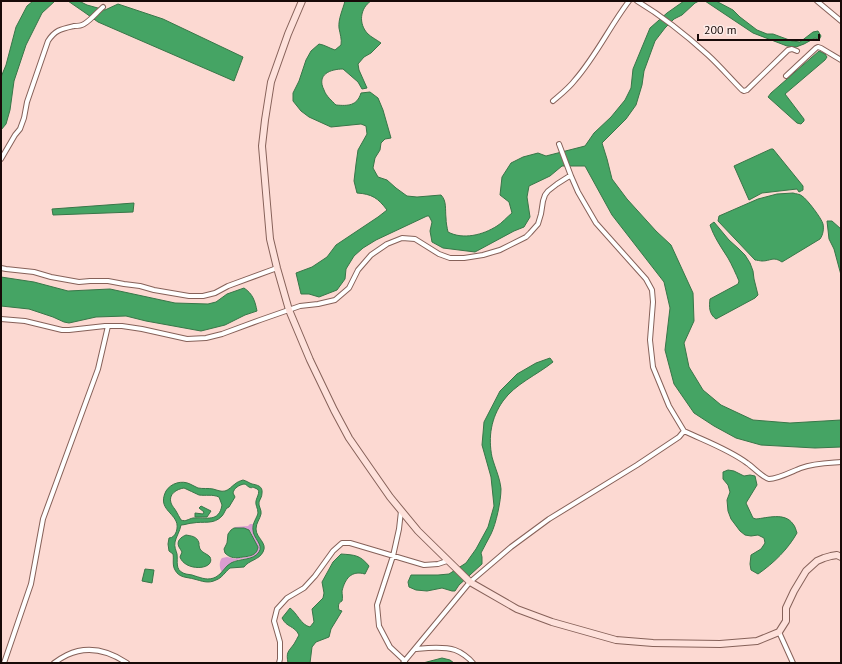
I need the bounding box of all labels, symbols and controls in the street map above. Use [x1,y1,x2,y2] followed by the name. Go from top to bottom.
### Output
[698,16,819,42] scale bar
[704,22,737,37] text: 200 m

